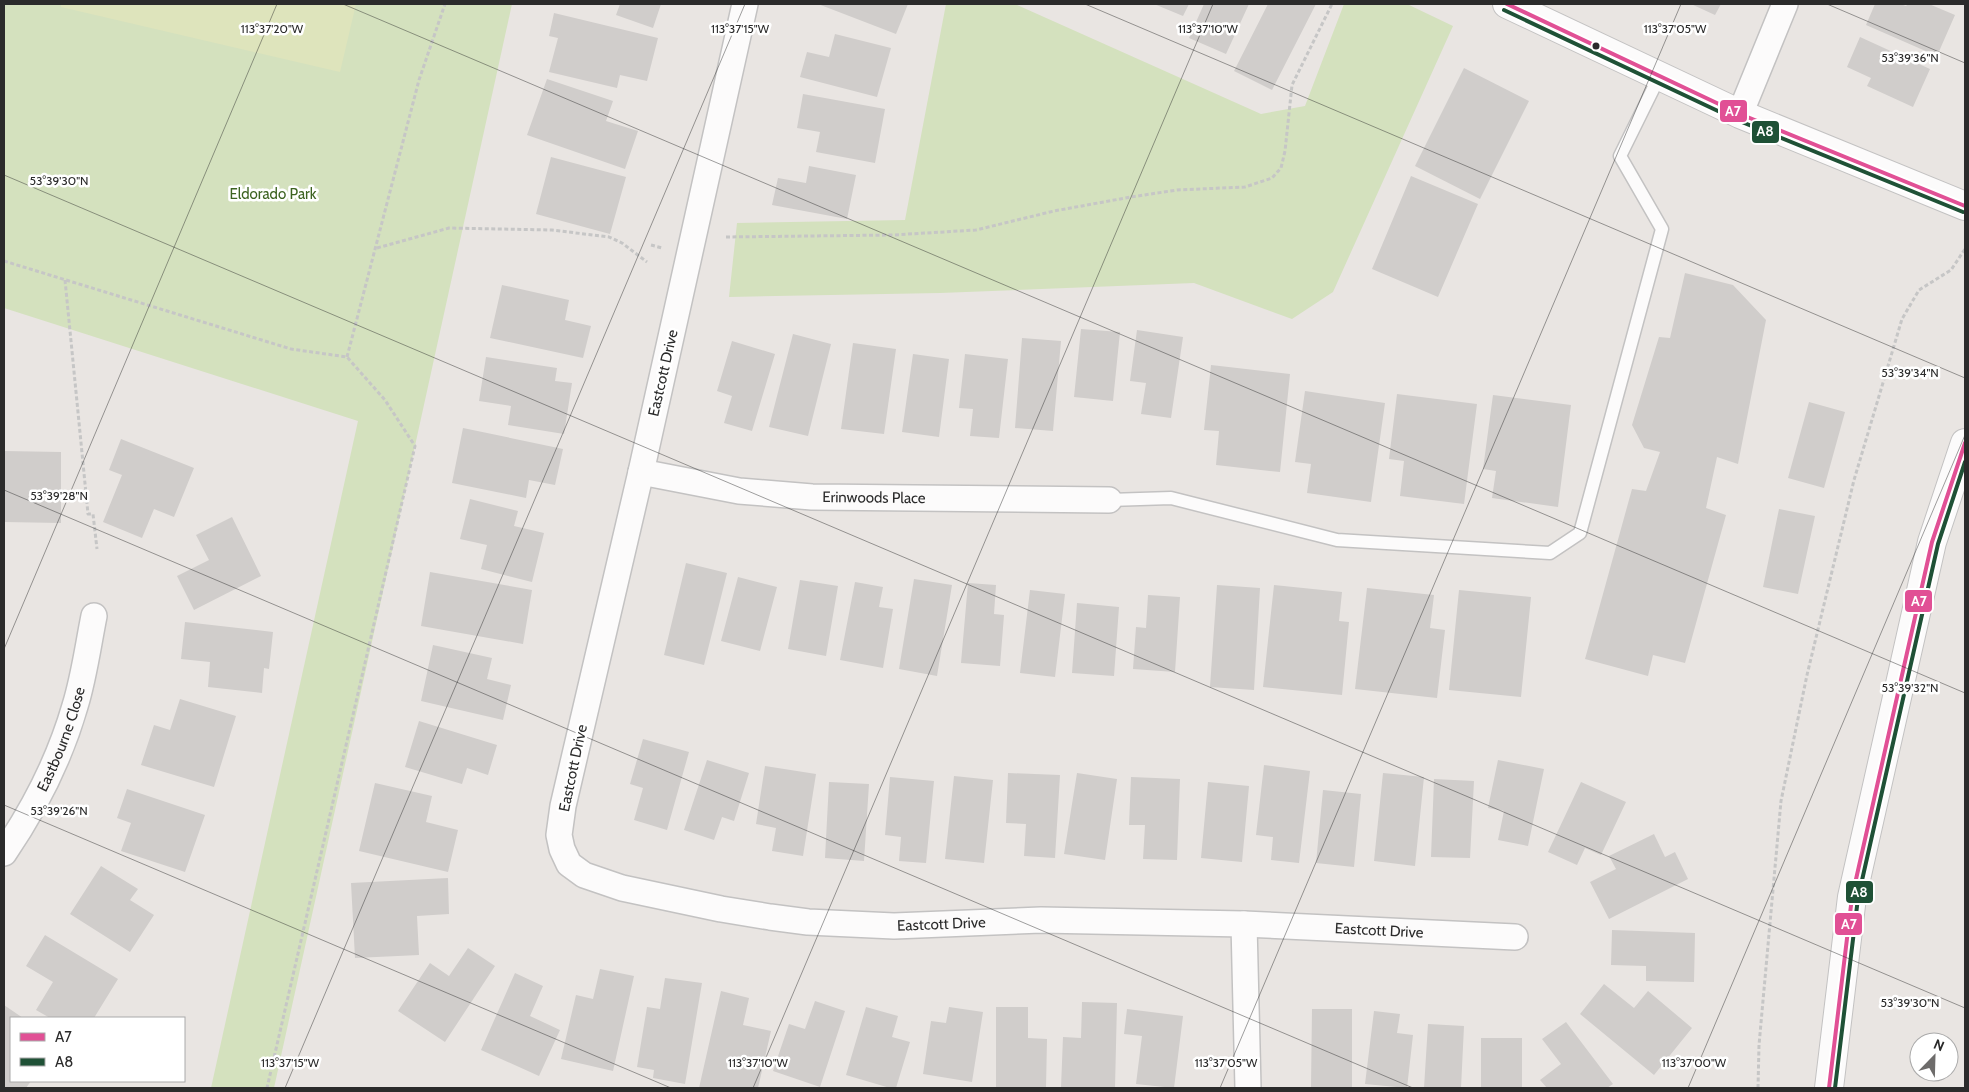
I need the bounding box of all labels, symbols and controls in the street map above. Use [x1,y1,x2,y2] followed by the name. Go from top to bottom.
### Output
[241,21,304,36] text: 113°37'20"W
[711,21,770,36] text: 113°37'15"W
[1178,21,1239,36] text: 113°37'10"W
[1644,21,1707,36] text: 113°37'05"W
[1591,41,1601,51] unlabelled marker
[1881,50,1939,65] text: 53°39'36"N
[1719,99,1748,123] line badge: A7
[1725,102,1742,120] text: A7
[1751,120,1780,144] line badge: A8
[1756,122,1774,140] text: A8
[29,173,89,188] text: 53°39'30"N
[229,185,317,203] park label: Eldorado Park
[644,327,682,418] street label: Eastcott Drive
[1881,365,1939,380] text: 53°39'34"N
[30,488,88,503] text: 53°39'28"N
[822,488,926,507] street label: Erinwoods Place
[1904,589,1933,613] line badge: A7
[1911,592,1928,610] text: A7
[1882,680,1938,695] text: 53°39'32"N
[33,685,89,794] street label: Eastbourne Close
[555,722,591,813] street label: Eastcott Drive
[30,803,88,818] text: 53°39'26"N
[1845,880,1874,904] line badge: A8
[1850,883,1868,901] text: A8
[1834,912,1863,936] line badge: A7
[897,913,986,935] street label: Eastcott Drive
[1841,915,1858,933] text: A7
[1334,919,1424,942] street label: Eastcott Drive
[1880,995,1940,1010] text: 53°39'30"N
[10,1017,185,1082] legend
[55,1028,72,1046] text: A7
[1909,1032,1959,1082] north arrow
[1931,1035,1947,1055] text: N
[55,1053,73,1071] text: A8
[261,1055,320,1070] text: 113°37'15"W
[728,1055,789,1070] text: 113°37'10"W
[1195,1055,1258,1070] text: 113°37'05"W
[1662,1055,1727,1070] text: 113°37'00"W

